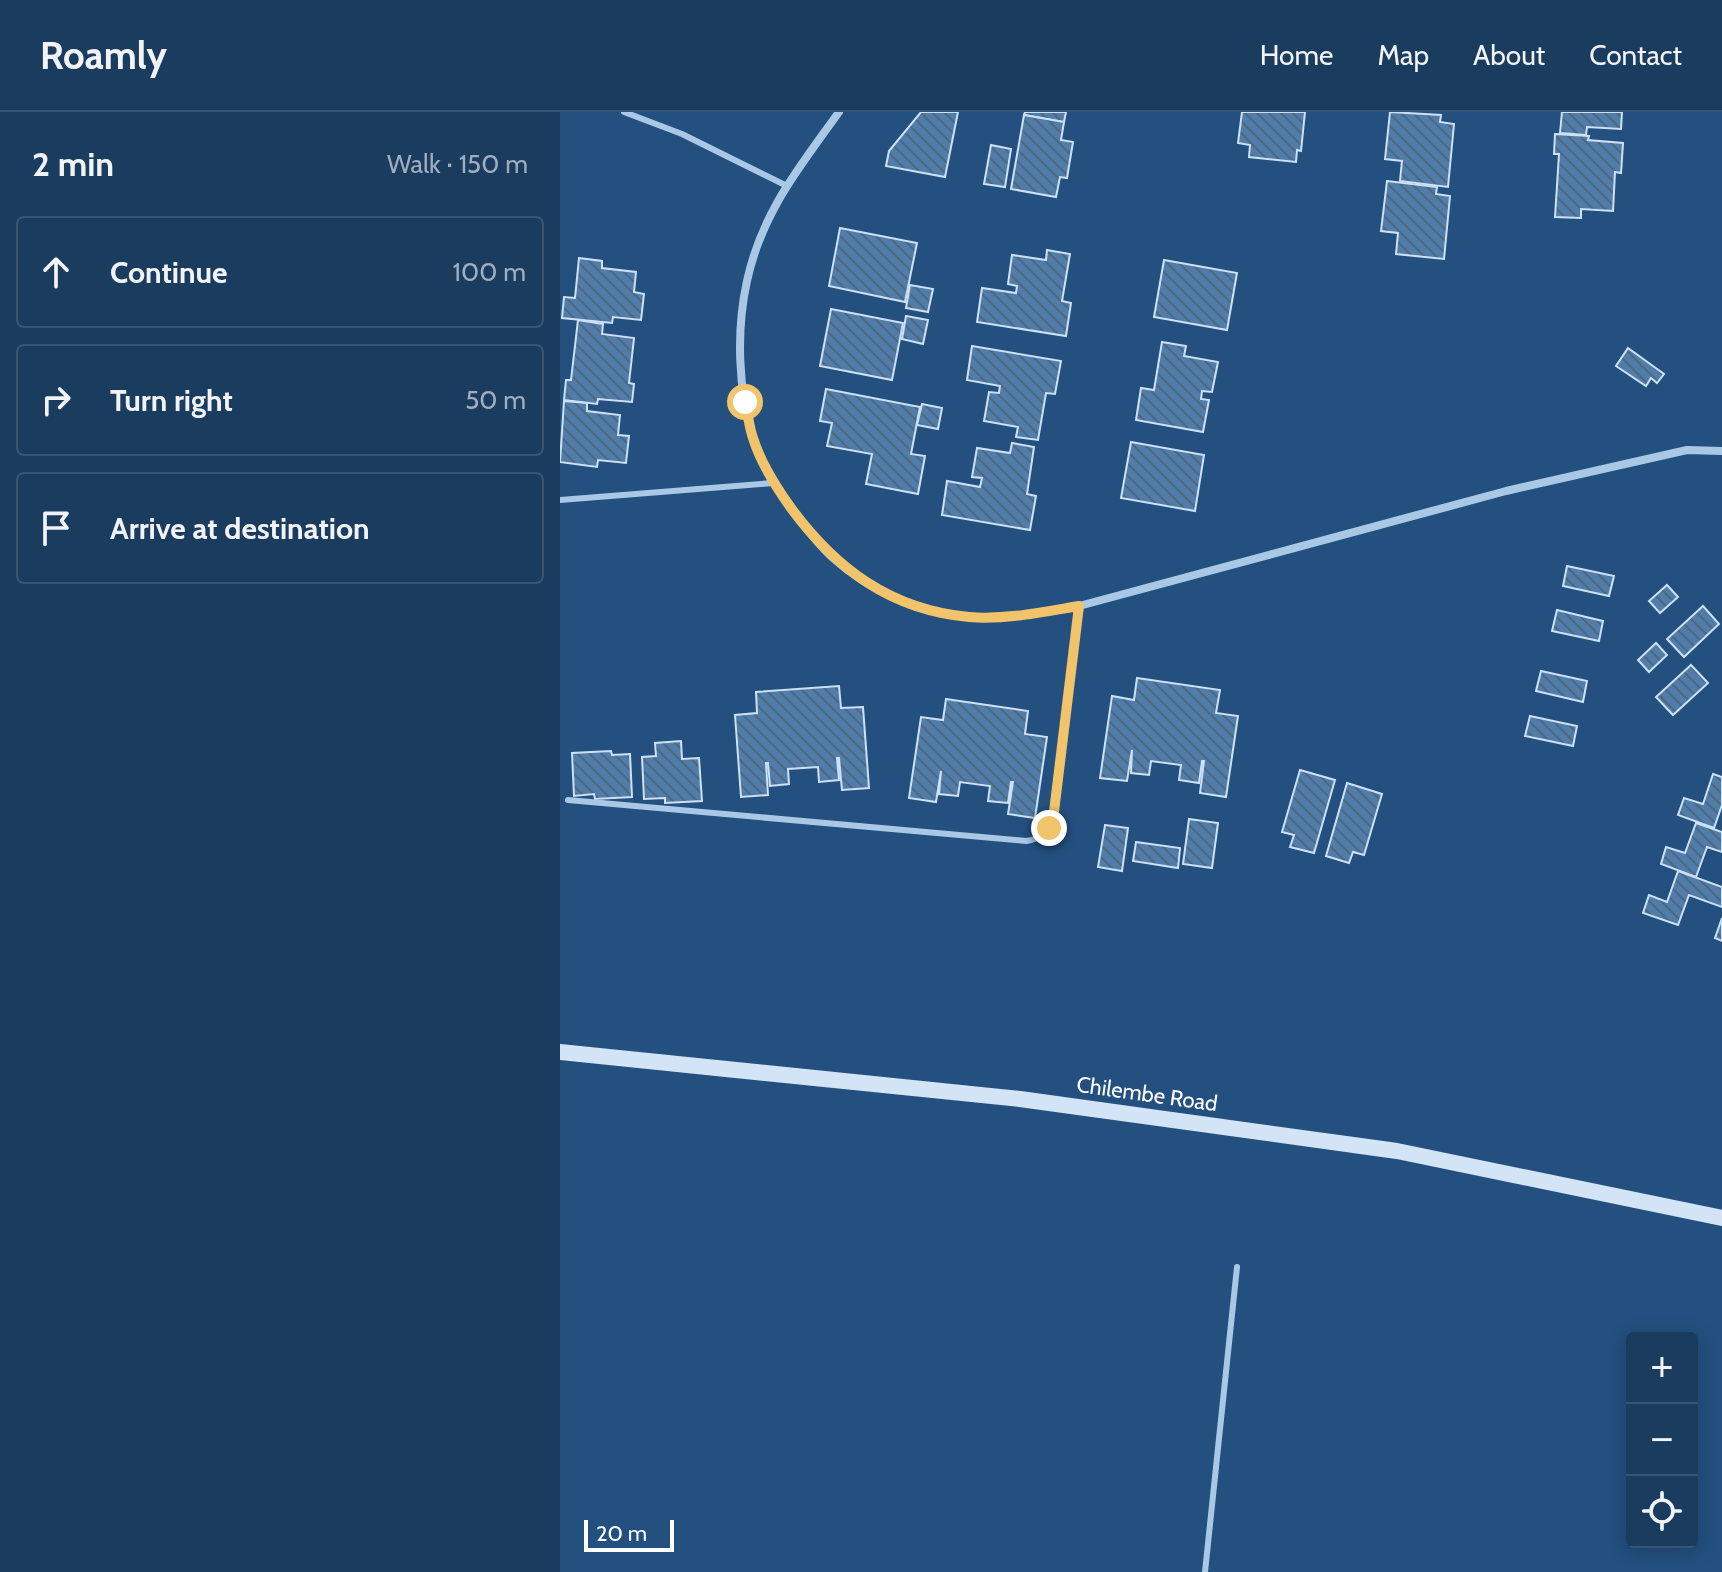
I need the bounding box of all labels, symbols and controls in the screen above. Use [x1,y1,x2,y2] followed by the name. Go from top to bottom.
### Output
[40,32,167,79] text: Roamly
[1260,38,1333,72] text: Home
[1377,38,1429,72] text: Map
[1473,38,1545,72] text: About
[1589,38,1682,72] text: Contact
[32,143,114,185] text: 2 min
[387,148,528,180] text: Walk · 150 m
[34,250,78,294] icon: ahead
[110,254,227,291] text: Continue
[453,256,526,288] text: 100 m
[34,378,78,422] icon: right
[110,382,233,419] text: Turn right
[465,384,526,416] text: 50 m
[727,384,763,420] route start
[34,506,78,550] icon: arrive
[110,510,370,547] text: Arrive at destination
[1031,810,1067,846] route end
[1075,1071,1219,1117] street label: Chilembe Road
[1626,1332,1698,1548] map controls
[1626,1332,1698,1404] button: +
[1626,1404,1698,1476] button: −
[1626,1476,1698,1548] button: locate
[584,1516,674,1552] scale bar
[596,1520,647,1547] text: 20 m

